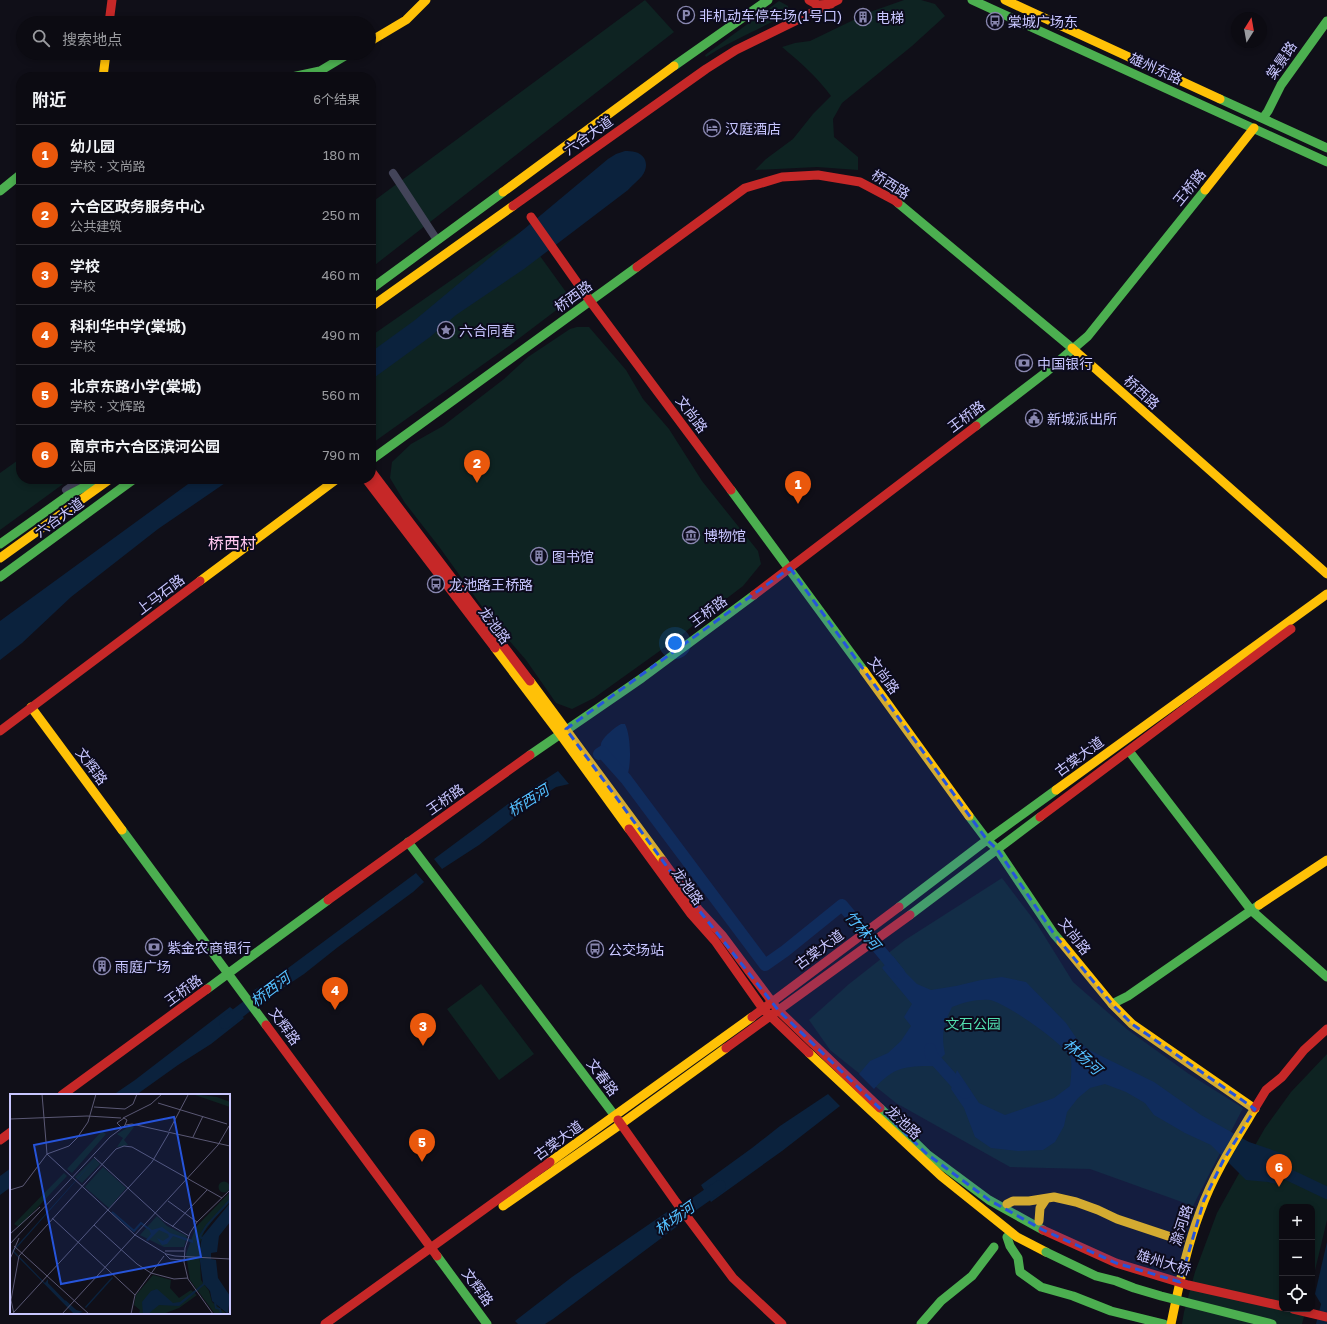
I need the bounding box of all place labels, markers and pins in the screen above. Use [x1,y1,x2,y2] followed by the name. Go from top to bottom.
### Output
[676,5,696,25] parking icon: 非机动车停车场(1号口)
[699,7,842,24] place label: 非机动车停车场(1号口)
[853,7,873,27] building icon: 电梯
[876,9,904,26] place label: 电梯
[985,11,1005,31] bus stop icon: 棠城广场东
[1008,13,1078,30] place label: 棠城广场东
[702,118,722,138] hotel icon: 汉庭酒店
[725,120,781,137] place label: 汉庭酒店
[436,320,456,340] place icon: 六合同春
[459,322,515,339] place label: 六合同春
[1014,353,1034,373] bank icon: 中国银行
[1037,355,1093,372] place label: 中国银行
[1024,408,1044,428] public building icon: 新城派出所
[1047,410,1117,427] place label: 新城派出所
[464,450,490,483] pin: 2
[785,471,811,504] pin: 1
[681,525,701,545] museum icon: 博物馆
[704,527,746,544] place label: 博物馆
[529,546,549,566] building icon: 图书馆
[552,548,594,565] place label: 图书馆
[426,574,446,594] bus stop icon: 龙池路王桥路
[449,576,533,593] place label: 龙池路王桥路
[144,937,164,957] bank icon: 紫金农商银行
[167,939,251,956] place label: 紫金农商银行
[585,939,605,959] bus stop icon: 公交场站
[608,941,664,958] place label: 公交场站
[92,956,112,976] building icon: 雨庭广场
[115,958,171,975] place label: 雨庭广场
[322,977,348,1010] pin: 4
[410,1013,436,1046] pin: 3
[409,1129,435,1162] pin: 5
[1266,1154,1292,1187] pin: 6

